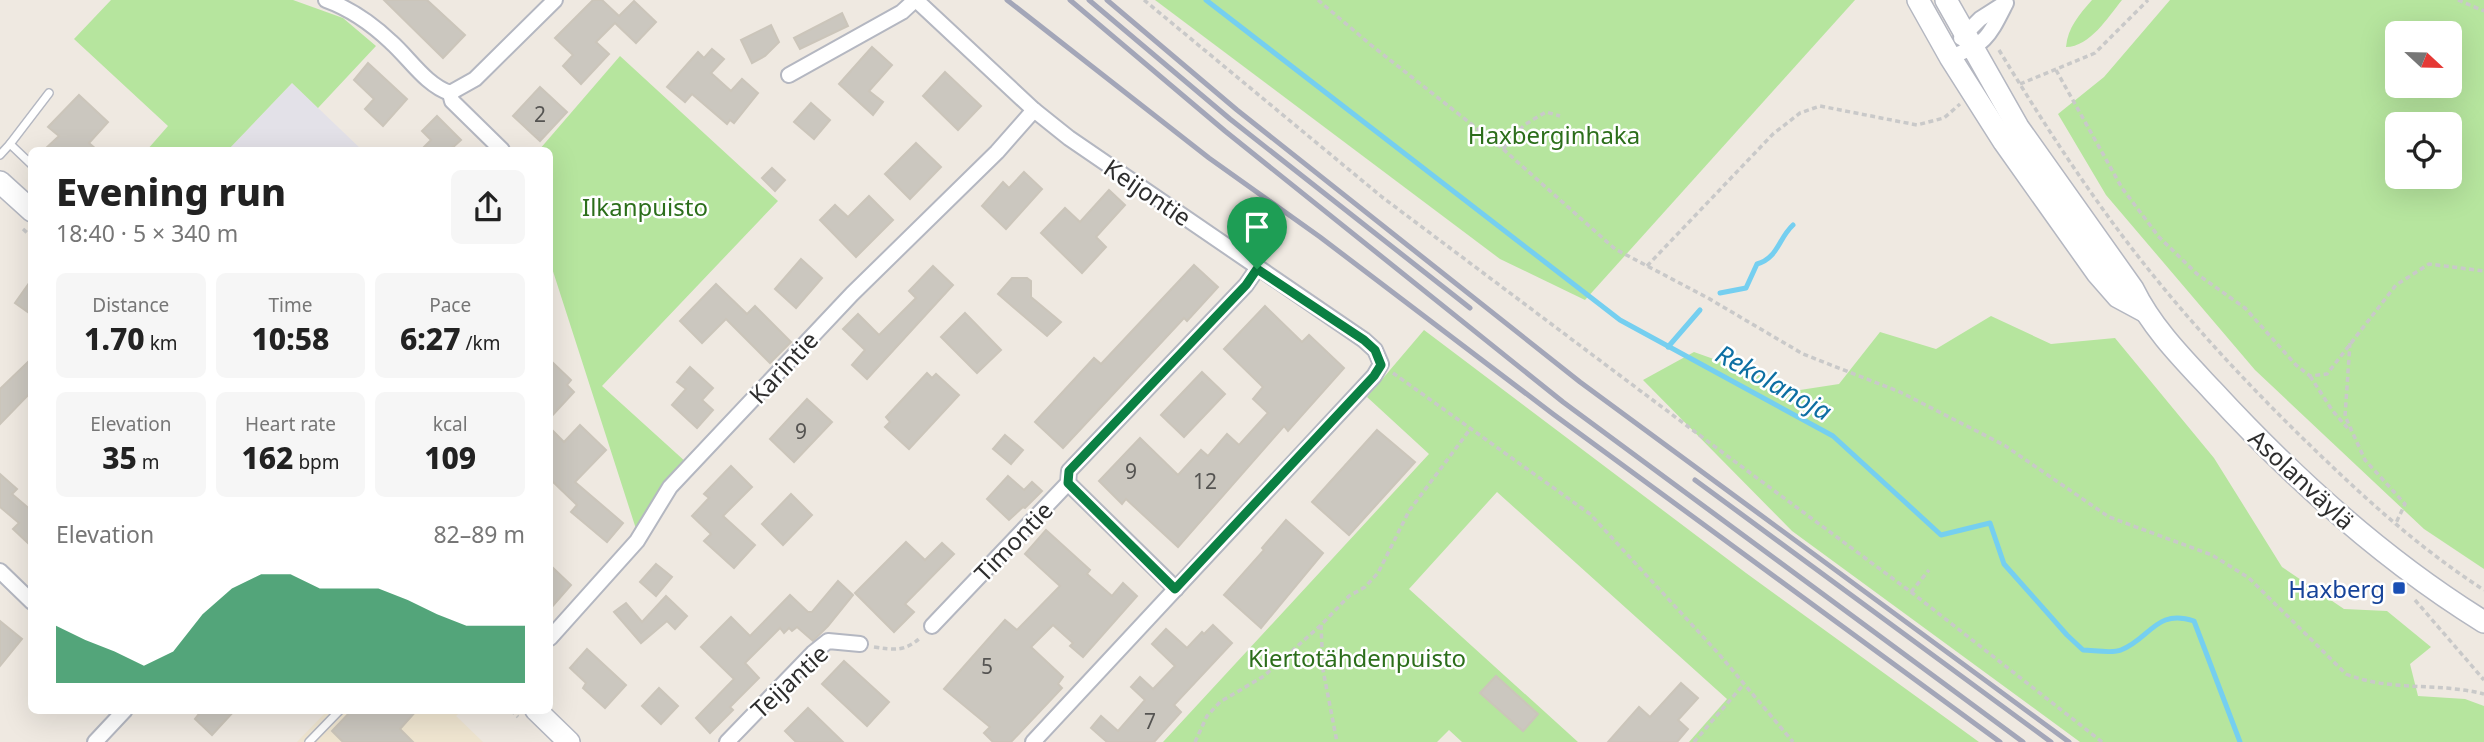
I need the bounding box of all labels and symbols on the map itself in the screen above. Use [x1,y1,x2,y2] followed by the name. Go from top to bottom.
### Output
[2385,21,2462,98] north arrow
[534,100,546,128] house number: 2
[1468,118,1640,151] park label: Haxberginhaka
[1098,151,1198,233] street label: Keijontie
[582,190,708,223] park label: Ilkanpuisto
[1227,197,1287,269] pin
[741,324,825,410] street label: Karintie
[1710,335,1839,429] water label: Rekolanoja
[795,417,807,445] house number: 9
[2242,421,2362,537] street label: Asolanväylä
[1125,457,1137,485] house number: 9
[1193,467,1217,495] house number: 12
[966,494,1060,588] street label: Timontie
[2288,572,2385,605] place label: Haxberg
[2391,580,2407,596] marker: Haxberg
[743,637,835,725] street label: Teijantie
[1248,641,1466,674] park label: Kiertotähdenpuisto
[981,652,993,680] house number: 5
[1144,707,1156,735] house number: 7

